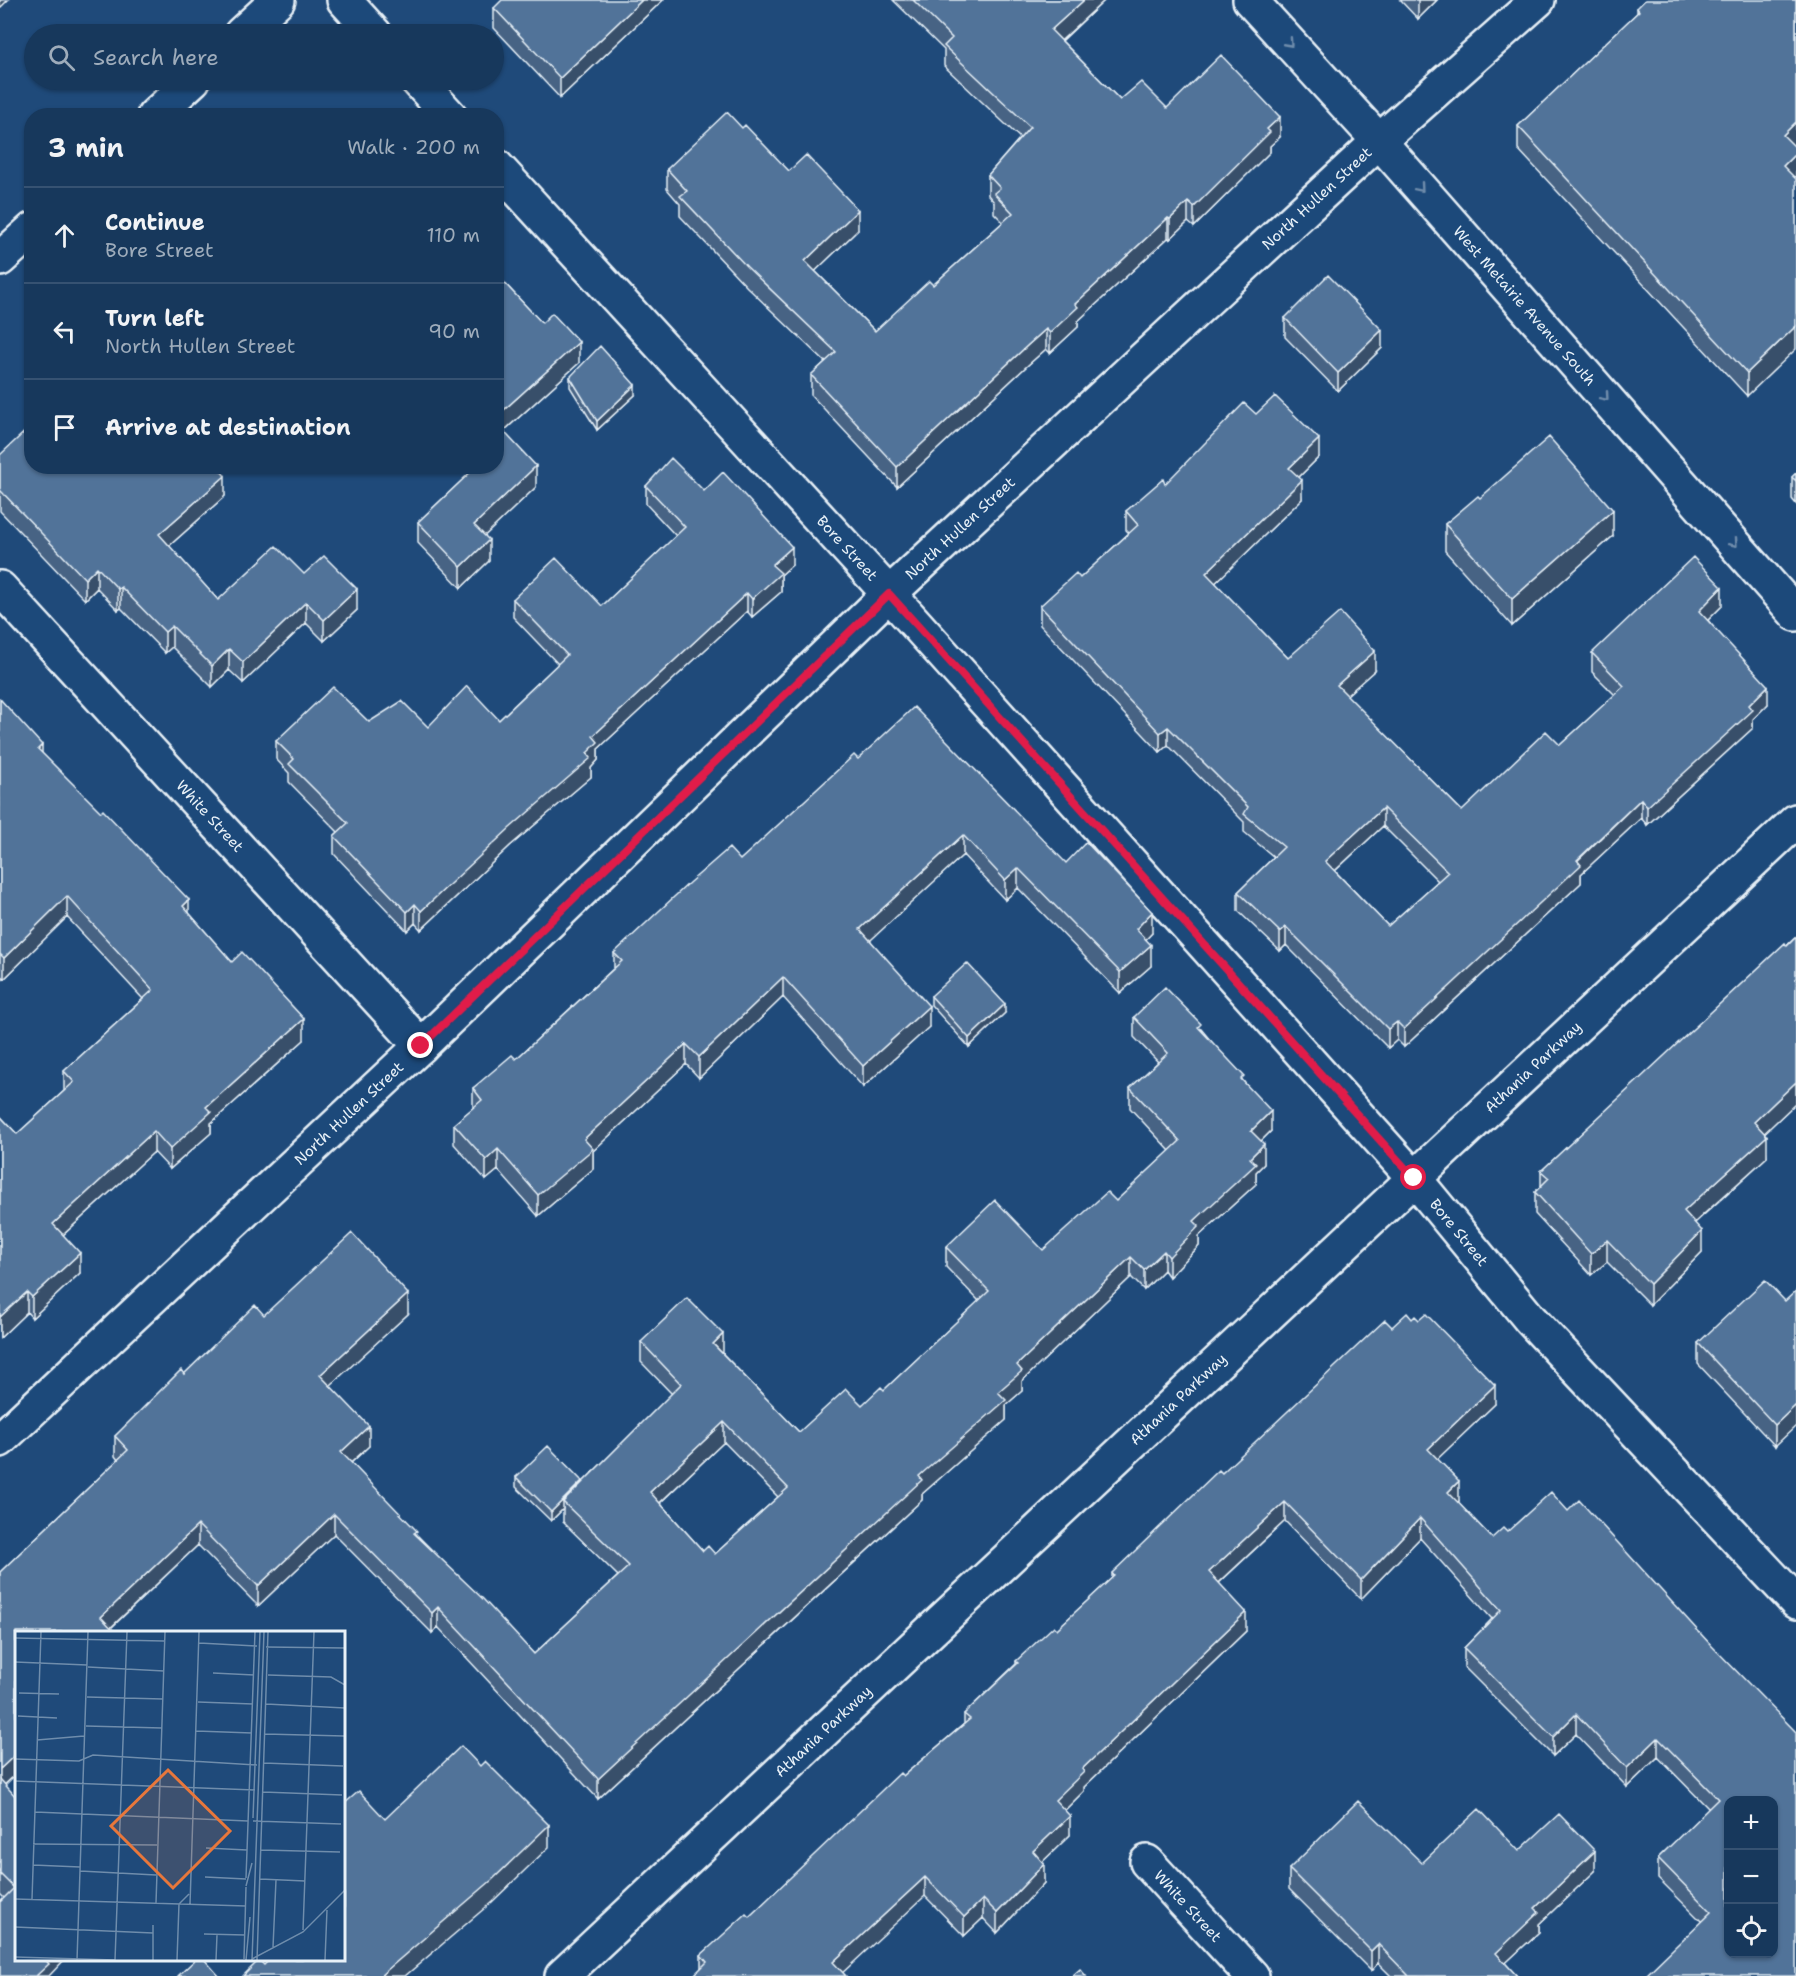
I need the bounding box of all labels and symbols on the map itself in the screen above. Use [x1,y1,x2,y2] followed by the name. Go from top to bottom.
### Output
[1282,36,1293,47] one-way arrow
[1258,142,1376,254] street label: North Hullen Street
[1413,181,1424,192] one-way arrow
[1449,222,1600,390] street label: West Metairie Avenue South
[1598,390,1609,401] one-way arrow
[901,472,1019,584] street label: North Hullen Street
[812,511,882,585] street label: Bore Street
[1727,536,1738,547] one-way arrow
[172,776,248,857] street label: White Street
[1480,1017,1586,1117] street label: Athania Parkway
[407,1032,433,1058] route end
[290,1057,408,1170] street label: North Hullen Street
[1400,1164,1426,1190] route start
[1425,1195,1493,1270] street label: Bore Street
[1125,1349,1231,1450] street label: Athania Parkway
[15,1631,345,1961] inset map
[771,1681,876,1782] street label: Athania Parkway
[1149,1866,1226,1946] street label: White Street

